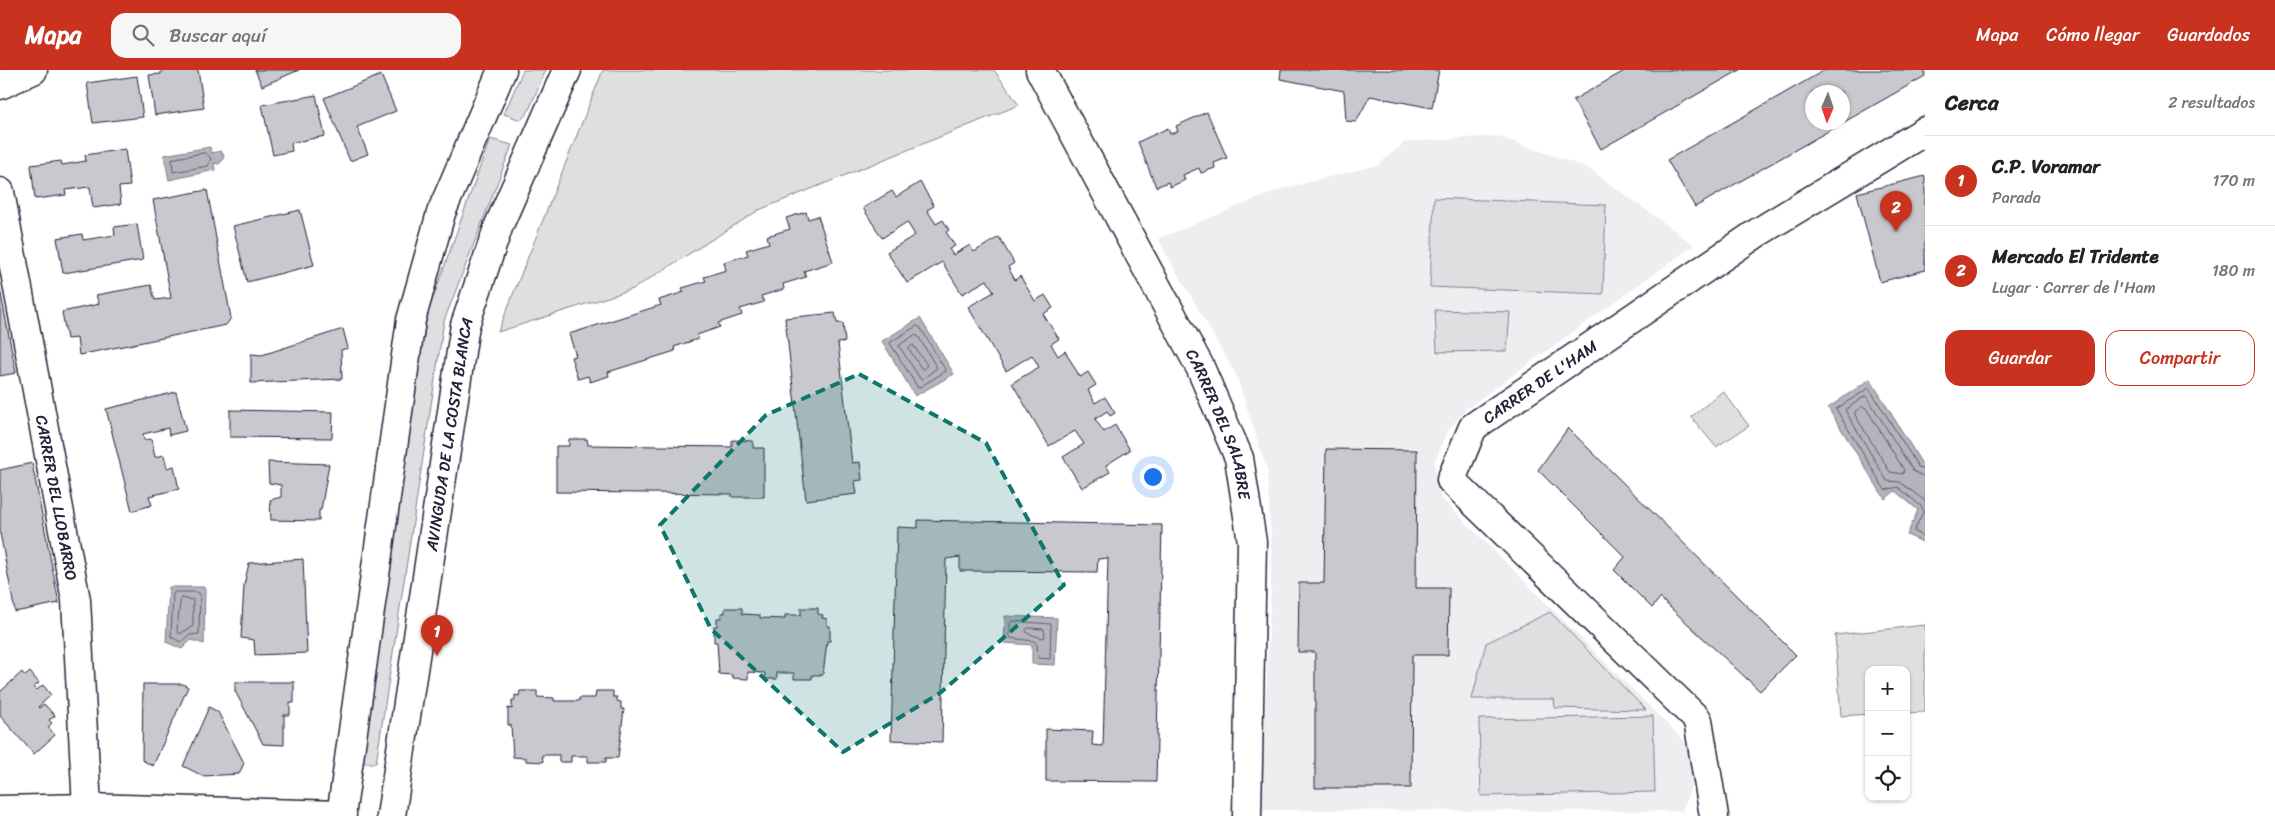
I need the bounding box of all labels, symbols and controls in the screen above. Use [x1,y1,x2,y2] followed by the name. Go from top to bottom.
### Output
[111,13,461,58] search box
[25,14,81,56] text: Mapa
[169,19,266,52] text: Buscar aquí
[1976,19,2018,51] text: Mapa
[2046,19,2139,51] text: Cómo llegar
[2167,19,2250,51] text: Guardados
[129,21,157,49] icon: search
[1945,84,1999,122] text: Cerca
[1805,85,1850,130] north arrow
[2168,88,2255,117] text: 2 resultados
[1992,150,2100,183] text: C.P. Voramar
[1958,166,1964,195] text: 1
[2212,166,2255,195] text: 170 m
[1992,183,2041,212] text: Parada
[1880,191,1912,232] pin: 2
[1992,240,2159,273] text: Mercado El Tridente
[1956,256,1966,285] text: 2
[2212,256,2255,285] text: 180 m
[1992,273,2156,302] text: Lugar · Carrer de l'Ham
[416,313,481,554] street label: AVINGUDA DE LA COSTA BLANCA
[1945,330,2095,386] button: Guardar
[2105,330,2255,386] button: Compartir
[1476,331,1604,431] street label: CARRER DE L'HAM
[1178,343,1260,502] street label: CARRER DEL SALABRE
[27,412,87,583] street label: CARRER DEL LLOBARRO
[1140,464,1166,490] your location
[421,615,453,656] pin: 1
[1865,666,1910,801] map controls
[1865,666,1910,711] button: +
[1865,711,1910,756] button: −
[1865,756,1910,801] button: locate

